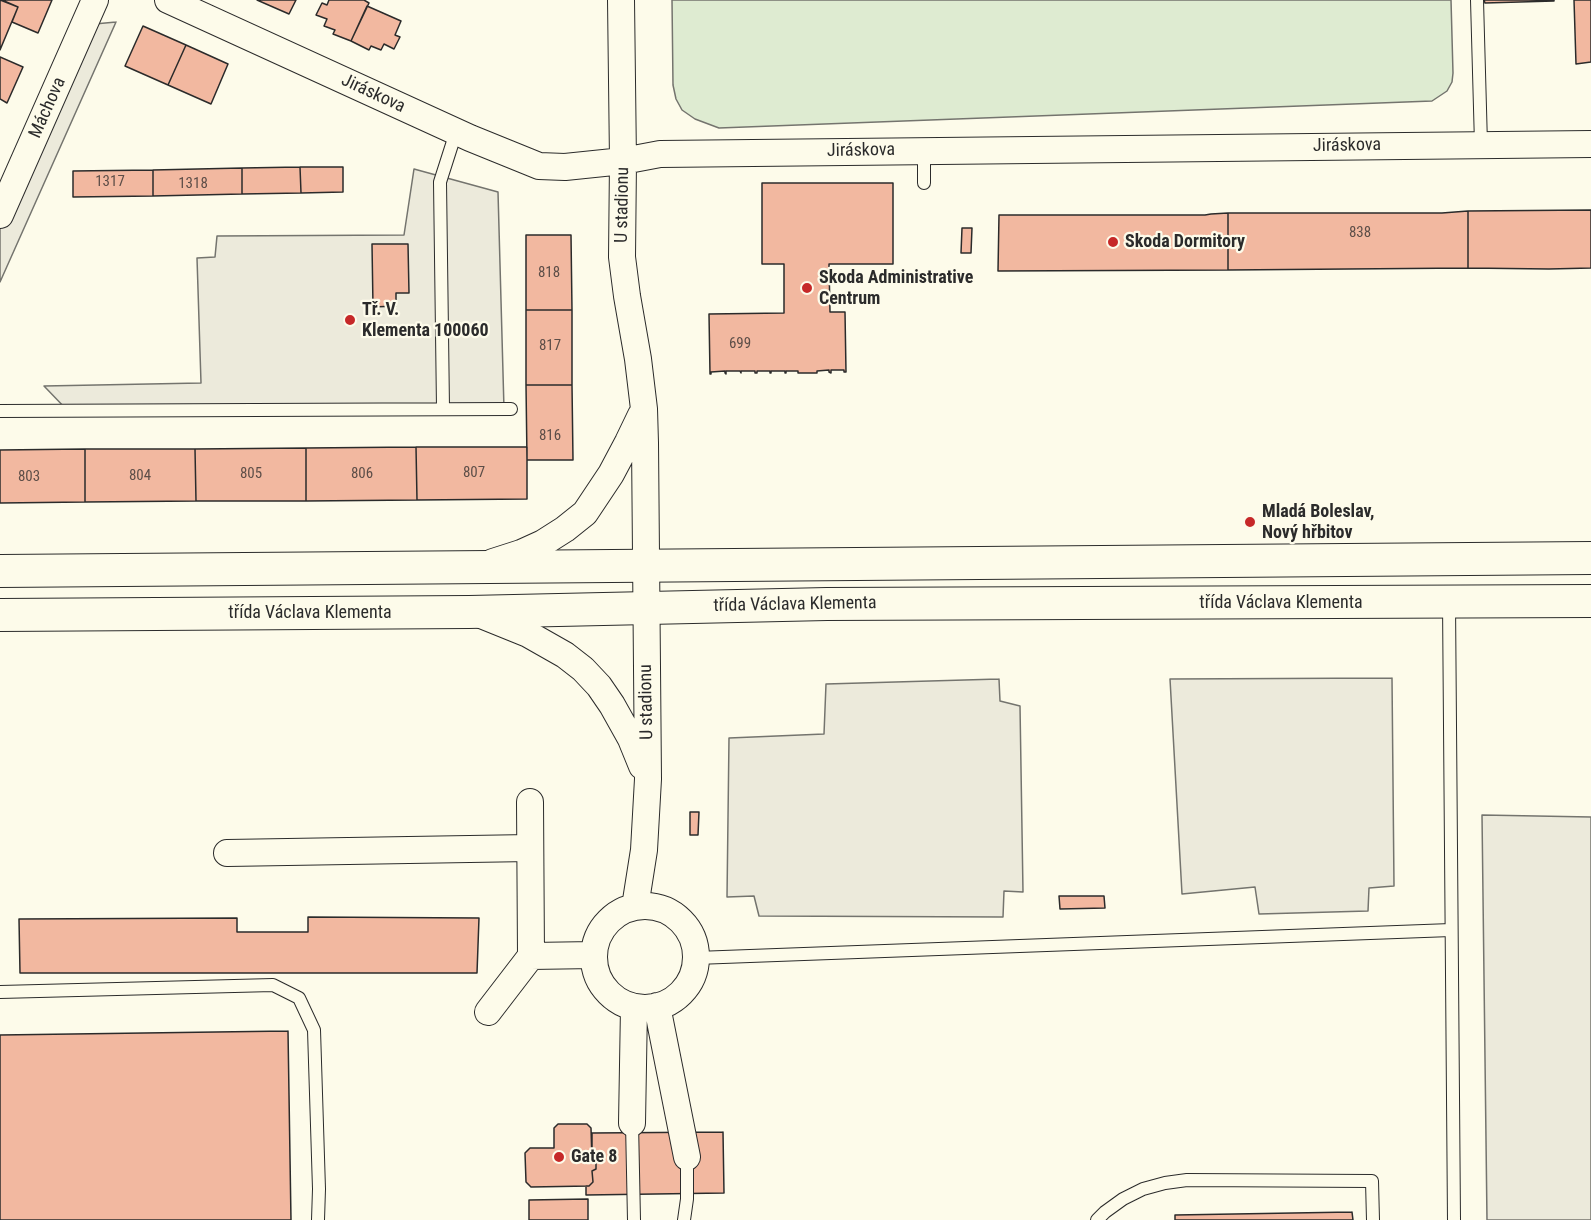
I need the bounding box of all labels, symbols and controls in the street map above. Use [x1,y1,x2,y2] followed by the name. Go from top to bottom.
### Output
[338,70,408,118] street label: Jiráskova
[25,74,71,142] street label: Máchova
[1313,135,1381,157] street label: Jiráskova
[827,140,895,162] street label: Jiráskova
[612,167,634,243] street label: U stadionu
[95,173,125,191] house number: 1317
[178,175,208,193] house number: 1318
[1349,224,1371,242] house number: 838
[1125,231,1245,253] place label: Skoda Dormitory
[1106,235,1120,249] marker: Skoda Dormitory
[538,264,560,282] house number: 818
[819,267,973,310] place label: Skoda Administrative Centrum
[800,281,814,295] marker: Skoda Administrative Centrum
[362,299,489,342] place label: Tř. V. Klementa 100060
[343,313,357,327] marker: Tř. V. Klementa 100060
[729,335,751,353] house number: 699
[539,337,561,355] house number: 817
[539,427,561,445] house number: 816
[463,464,485,482] house number: 807
[240,465,262,483] house number: 805
[351,465,373,483] house number: 806
[129,467,151,485] house number: 804
[18,468,40,486] house number: 803
[1262,501,1375,544] place label: Mladá Boleslav, Nový hřbitov
[1243,515,1257,529] marker: Mladá Boleslav, Nový hřbitov
[1199,592,1363,614] street label: třída Václava Klementa
[713,593,877,617] street label: třída Václava Klementa
[228,602,392,624] street label: třída Václava Klementa
[636,664,658,740] street label: U stadionu
[571,1146,617,1168] place label: Gate 8
[552,1150,566,1164] marker: Gate 8

